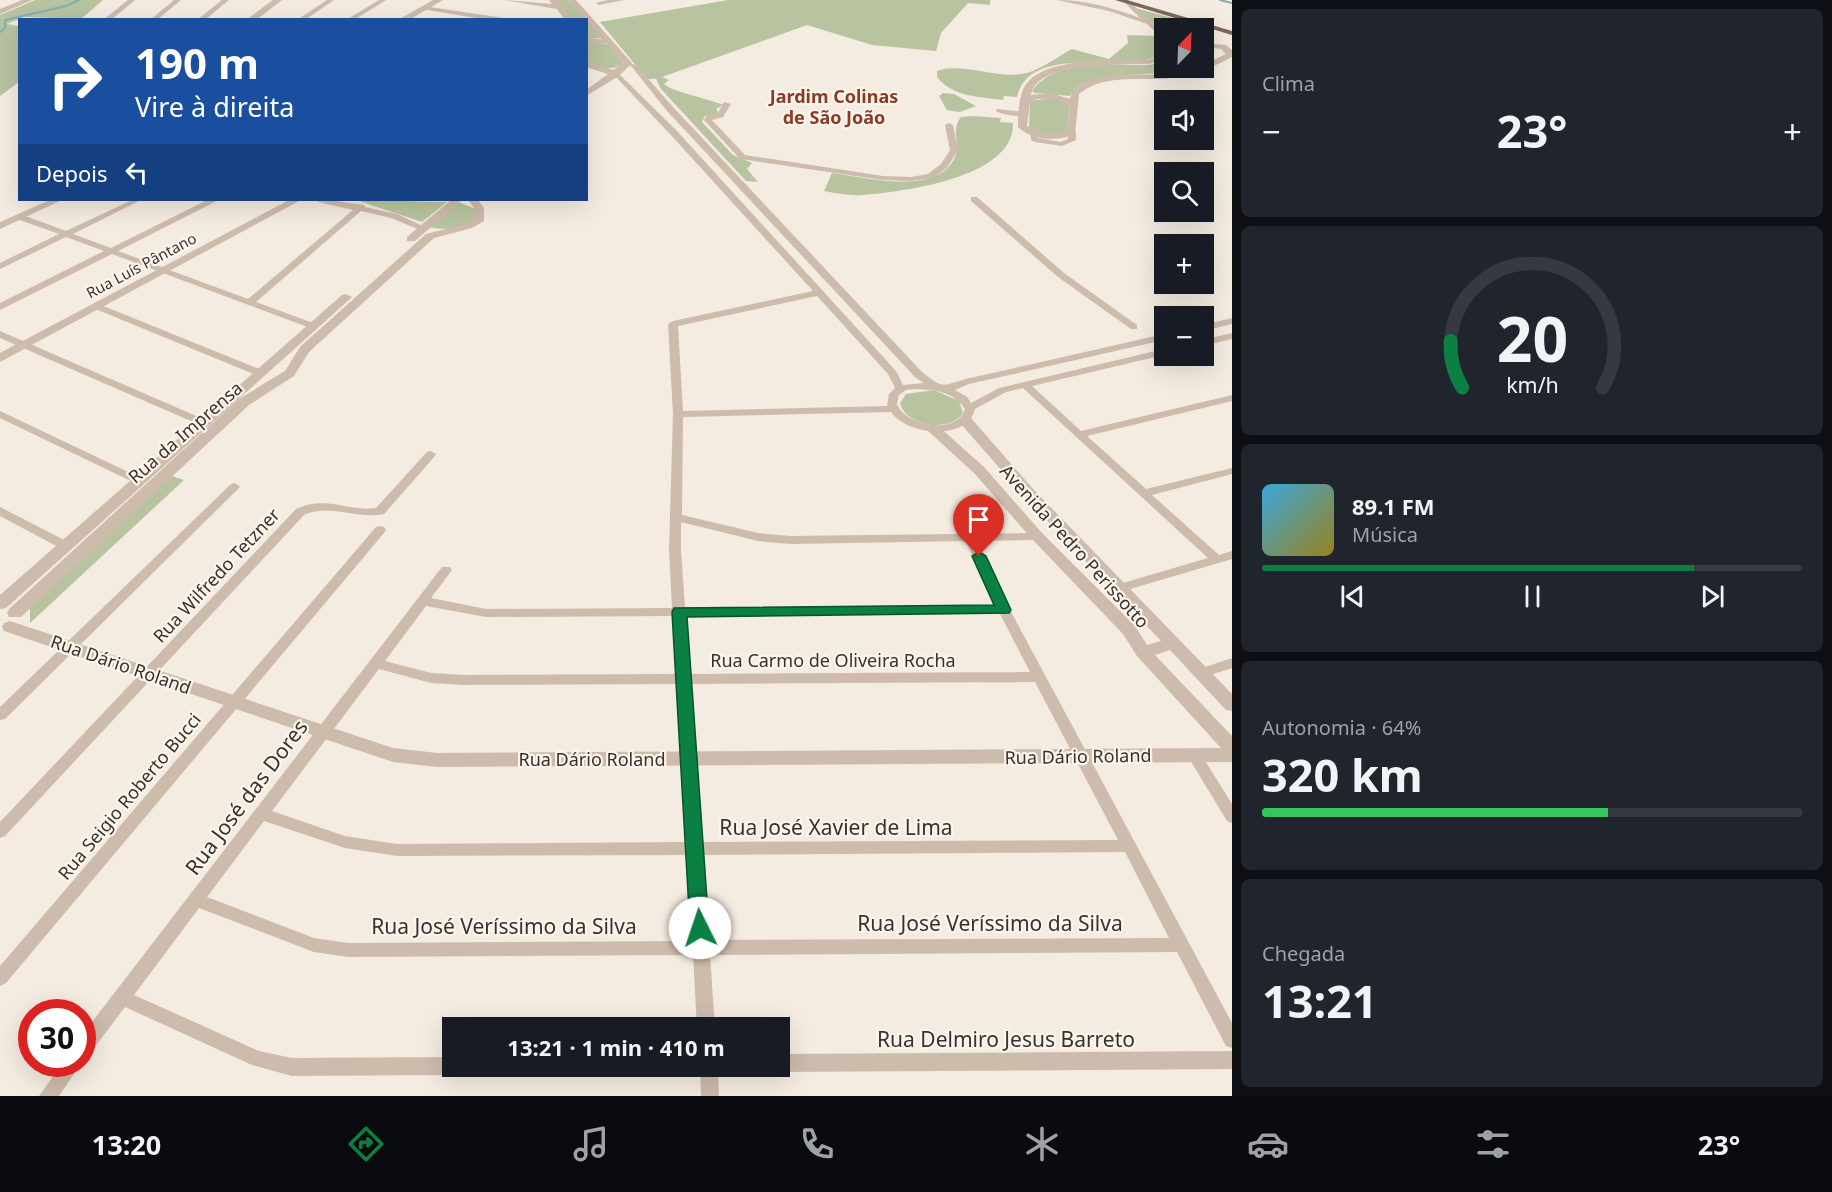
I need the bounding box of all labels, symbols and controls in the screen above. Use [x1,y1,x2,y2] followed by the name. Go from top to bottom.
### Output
[1154,18,1214,78] north arrow
[1154,18,1214,366] map controls
[135,34,259,91] text: 190 m
[36,42,114,120] icon: right
[1262,70,1315,97] text: Clima
[768,84,898,129] district label: Jardim Colinas de São João
[135,88,294,125] text: Vire à direita
[1154,90,1214,150] button: sound
[1497,100,1567,161] text: 23°
[1262,109,1281,154] text: −
[1783,109,1802,154] text: +
[120,156,153,189] icon: left
[36,158,108,188] text: Depois
[1154,162,1214,222] button: search
[82,228,200,302] street label: Rua Luís Pântano
[1154,234,1214,294] button: +
[1496,295,1568,380] text: 20
[1154,306,1214,366] button: −
[1506,370,1558,399] text: km/h
[123,376,247,488] street label: Rua da Imprensa
[995,459,1155,633] street label: Avenida Pedro Perissotto
[1352,491,1434,521] text: 89.1 FM
[953,494,1004,556] pin
[147,502,285,647] street label: Rua Wilfredo Tetzner
[962,503,995,536] icon: arrive
[1352,521,1418,548] text: Música
[1336,580,1369,613] icon: previous
[1516,580,1549,613] icon: pause
[1696,580,1729,613] icon: next
[48,629,194,699] street label: Rua Dário Roland
[710,648,956,672] street label: Rua Carmo de Oliveira Rocha
[52,708,206,884] street label: Rua Seigio Roberto Bucci
[178,714,314,880] street label: Rua José das Dores
[1262,714,1421,741] text: Autonomia · 64%
[1004,743,1152,769] street label: Rua Dário Roland
[1262,744,1423,805] text: 320 km
[518,747,666,771] street label: Rua Dário Roland
[719,813,953,841] street label: Rua José Xavier de Lima
[668,896,732,960] position arrow
[857,909,1123,937] street label: Rua José Veríssimo da Silva
[371,912,637,940] street label: Rua José Veríssimo da Silva
[1262,940,1345,967] text: Chegada
[1262,970,1378,1031] text: 13:21
[18,999,96,1077] speed limit sign: 30
[877,1025,1135,1053] street label: Rua Delmiro Jesus Barreto
[507,1032,725,1062] text: 13:21 · 1 min · 410 m
[345,1123,387,1165] icon: directions
[570,1123,612,1165] icon: music
[796,1123,838,1165] icon: phone
[1021,1123,1063,1165] icon: climate
[1247,1123,1289,1165] icon: car
[1472,1123,1514,1165] icon: filters
[92,1126,161,1163] text: 13:20
[1698,1126,1740,1163] text: 23°

